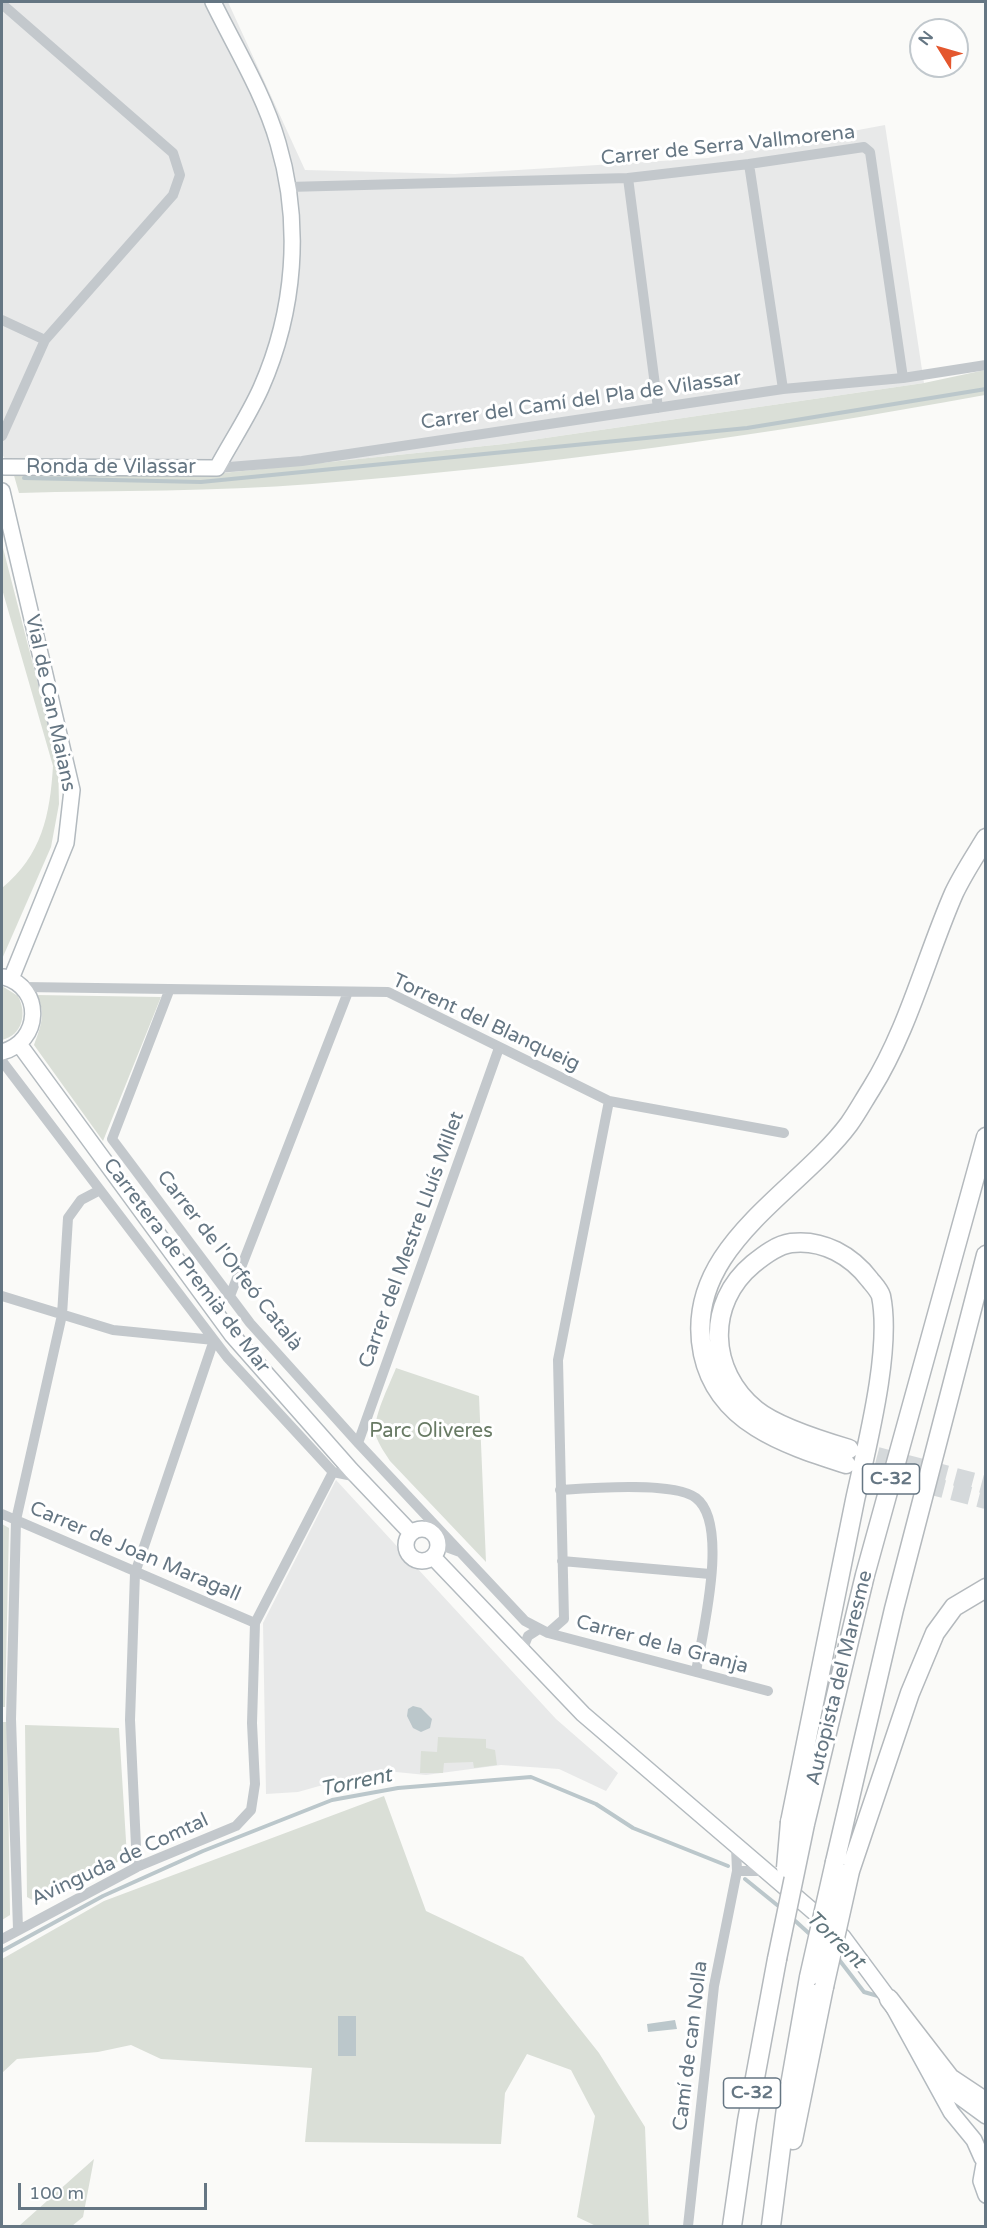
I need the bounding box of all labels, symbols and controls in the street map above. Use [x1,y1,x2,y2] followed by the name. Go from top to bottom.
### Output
[909,18,969,78] north arrow
[914,27,938,50] text: N
[600,121,856,171] street label: Carrer de Serra Vallmorena
[419,367,743,435] street label: Carrer del Camí del Pla de Vilassar
[26,456,196,480] street label: Ronda de Vilassar
[20,612,80,794] street label: Vial de Can Maians
[388,969,584,1077] street label: Torrent del Blanqueig
[354,1108,470,1372] street label: Carrer del Mestre Lluís Millet
[97,1154,275,1378] street label: Carretera de Premià de Mar
[151,1166,307,1356] street label: Carrer de l'Orfeó Català
[369,1420,493,1444] park label: Parc Oliveres
[862,1464,920,1494] road number: C-32
[26,1497,244,1607] street label: Carrer de Joan Maragall
[802,1568,878,1788] street label: Autopista del Maresme
[573,1610,751,1680] street label: Carrer de la Granja
[318,1763,394,1803] water label: Torrent
[28,1808,212,1912] street label: Avinguda de Comtal
[800,1906,870,1974] water label: Torrent
[669,1960,713,2132] street label: Camí de can Nolla
[724,2078,780,2108] road number: C-32
[21,2171,210,2209] scale bar
[29,2182,84,2204] text: 100 m

